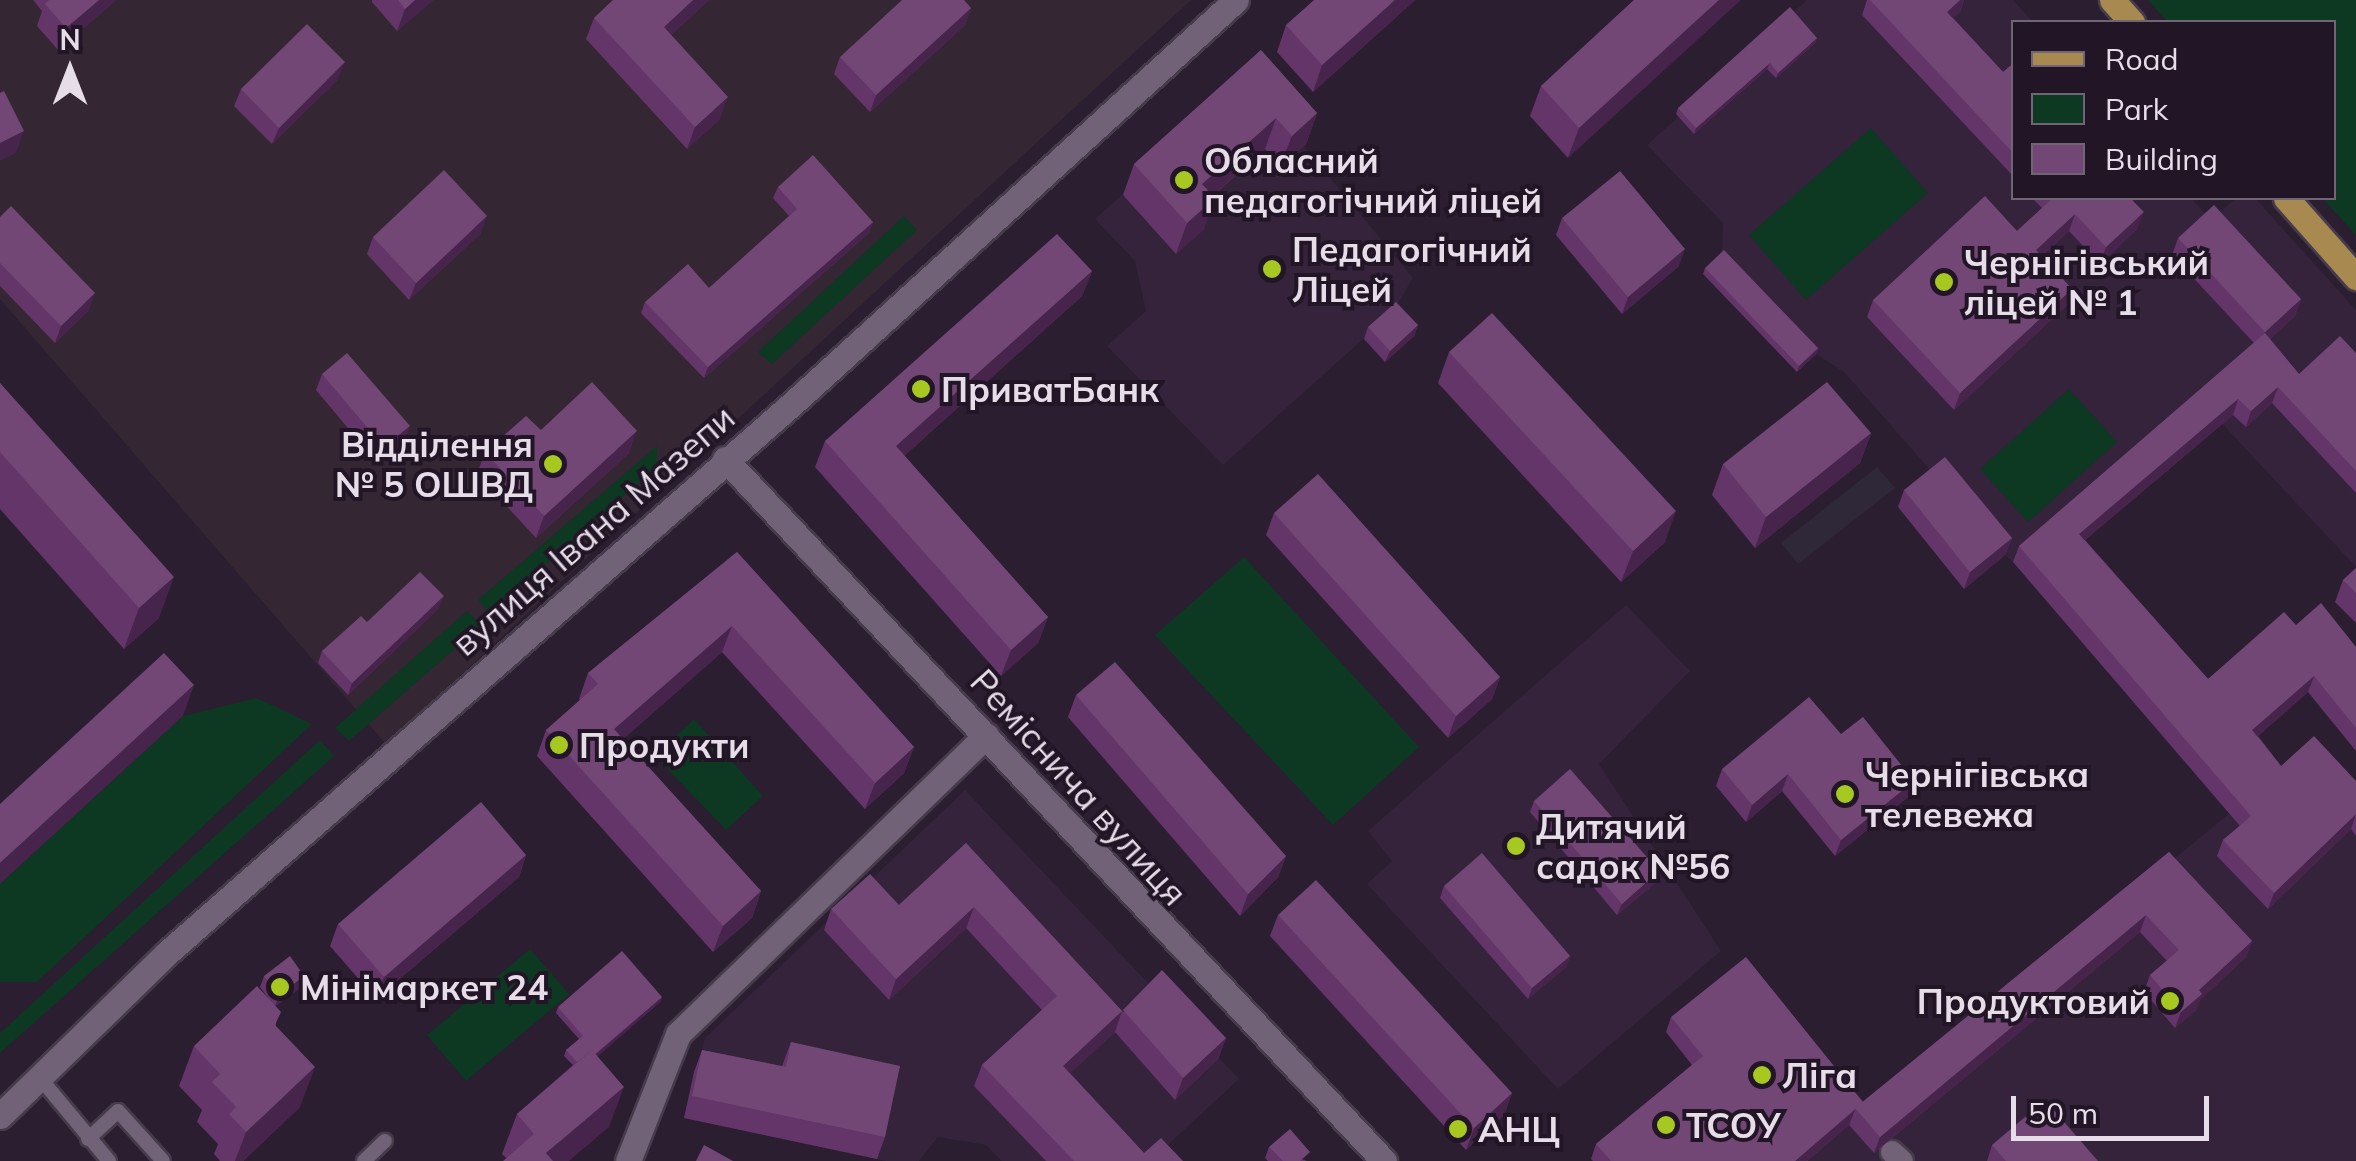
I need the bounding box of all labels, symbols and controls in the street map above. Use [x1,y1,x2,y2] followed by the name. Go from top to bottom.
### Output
[20,20,120,120] north arrow
[2011,20,2336,200] legend
[59,22,81,57] text: N
[2105,40,2179,78] text: Road
[2105,90,2168,128] text: Park
[1204,139,1542,221] place label: Обласний педагогічний ліцей
[2105,140,2218,178] text: Building
[1173,169,1195,191] marker: Обласний педагогічний ліцей
[1292,228,1532,310] place label: Педагогічний Ліцей
[1964,241,2209,323] place label: Чернігівський ліцей № 1
[1261,258,1283,280] marker: Педагогічний Ліцей
[1933,271,1955,293] marker: Чернігівський ліцей № 1
[941,368,1159,410] place label: ПриватБанк
[910,378,932,400] marker: ПриватБанк
[443,396,743,664] street label: вулиця Івана Мазепи
[335,423,533,505] place label: Відділення № 5 ОШВД
[542,453,564,475] marker: Відділення № 5 ОШВД
[962,660,1196,914] street label: Реміснича вулиця
[579,724,749,766] place label: Продукти
[548,734,570,756] marker: Продукти
[1865,753,2089,835] place label: Чернігівська телевежа
[1834,783,1856,805] marker: Чернігівська телевежа
[1536,805,1730,887] place label: Дитячий садок №56
[1505,835,1527,857] marker: Дитячий садок №56
[300,966,548,1008] place label: Мінімаркет 24
[269,976,291,998] marker: Мінімаркет 24
[1917,980,2150,1022] place label: Продуктовий
[2159,990,2181,1012] marker: Продуктовий
[1782,1054,1857,1096] place label: Ліга
[1751,1064,1773,1086] marker: Ліга
[2016,1076,2214,1138] scale bar
[2028,1094,2098,1132] text: 50 m
[1686,1104,1780,1146] place label: ТСОУ
[1478,1108,1560,1150] place label: АНЦ
[1655,1114,1677,1136] marker: ТСОУ
[1447,1118,1469,1140] marker: АНЦ

